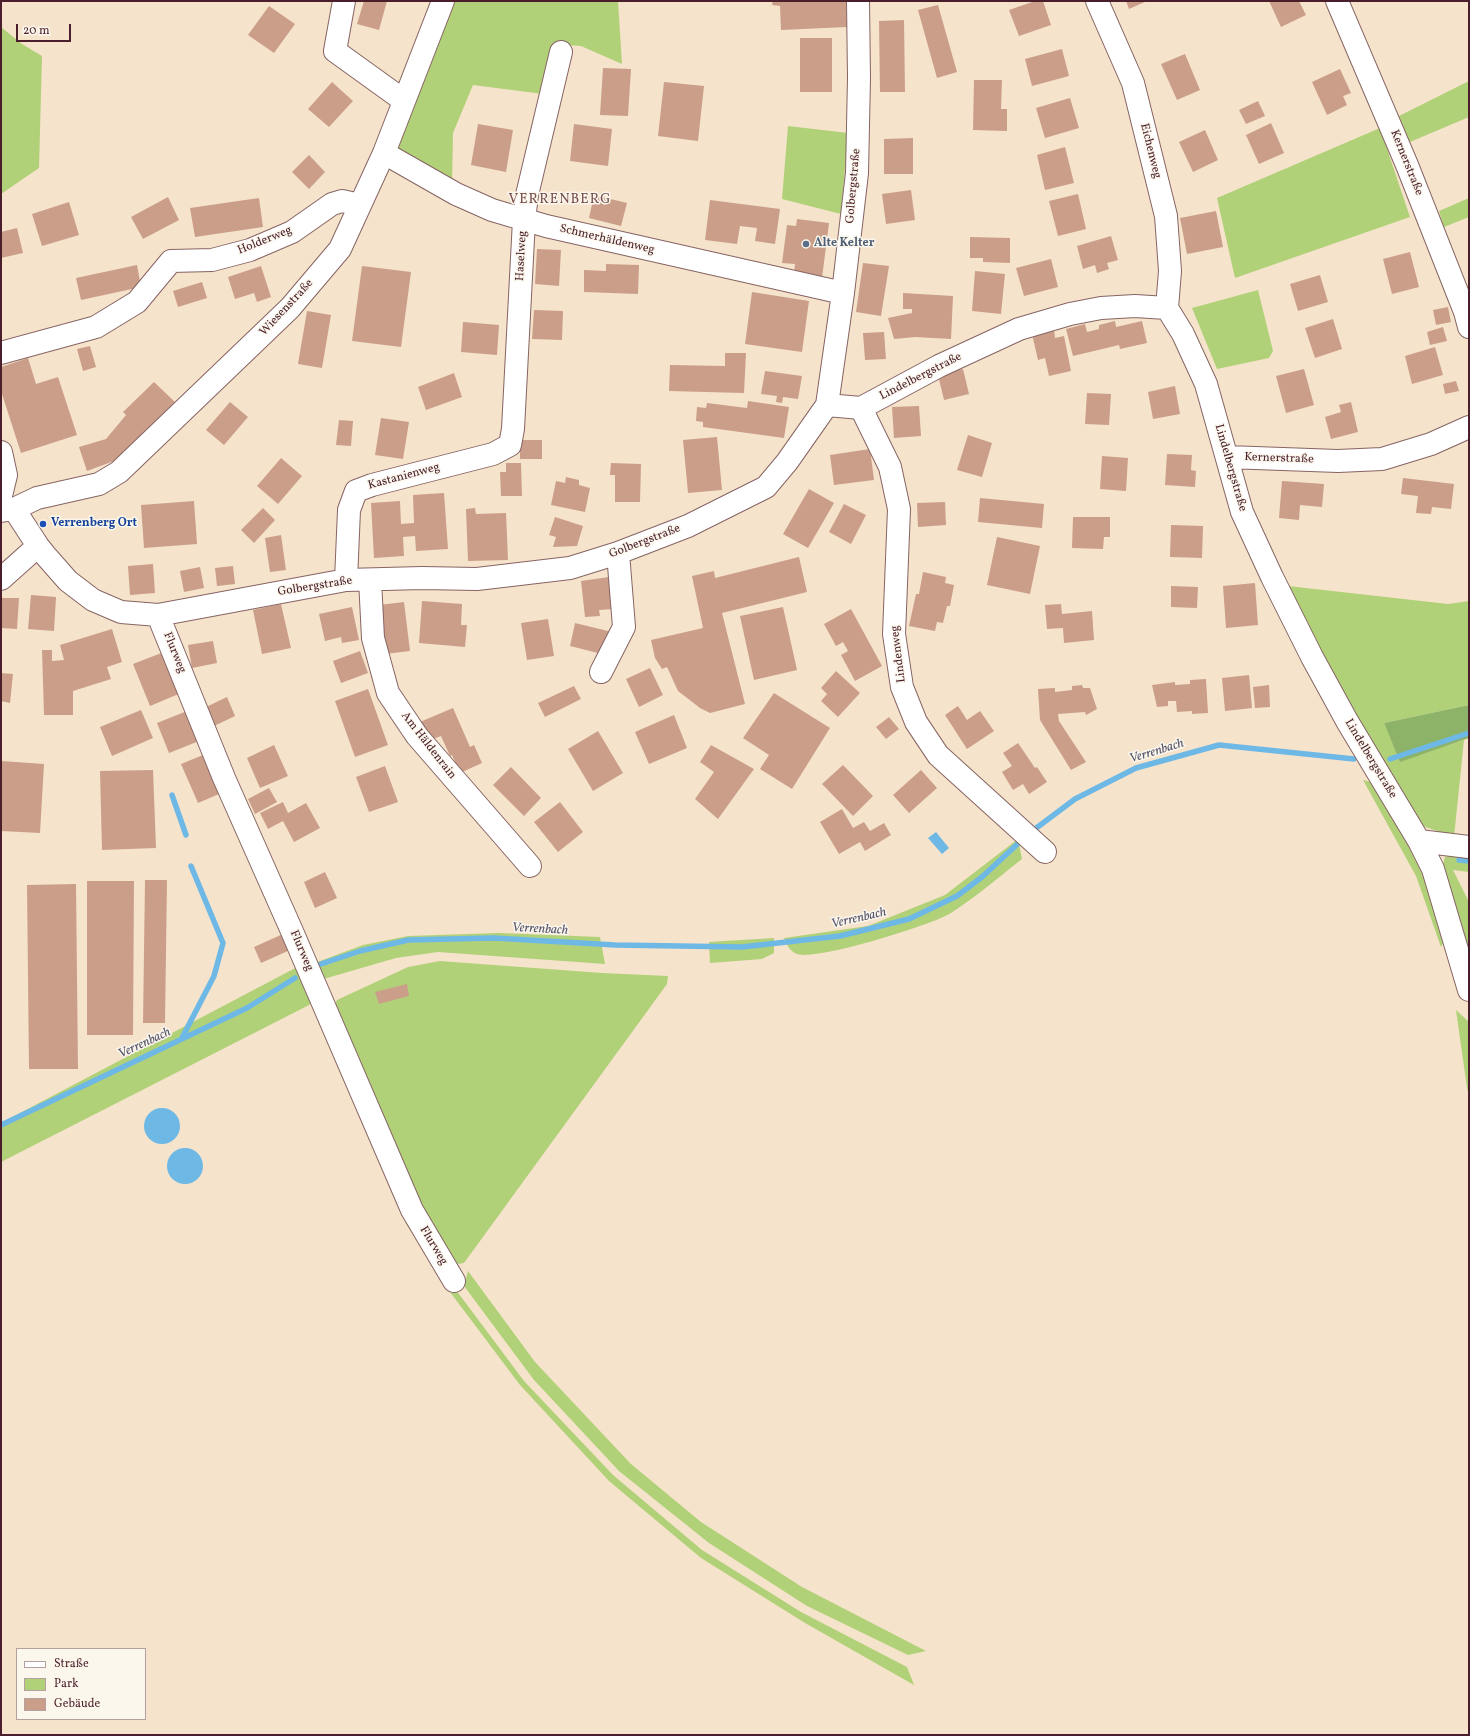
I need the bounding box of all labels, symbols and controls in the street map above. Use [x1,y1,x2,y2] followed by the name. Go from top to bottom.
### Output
[18,16,73,42] scale bar
[23,23,50,39] text: 20 m
[1136,122,1164,180] street label: Eichenweg
[1386,128,1426,198] street label: Kernerstraße
[844,148,864,224] street label: Golbergstraße
[509,192,611,208] district label: VERRENBERG
[558,222,656,258] street label: Schmerhäldenweg
[236,224,294,258] street label: Holderweg
[513,230,531,282] street label: Haselweg
[814,237,874,251] place label: Alte Kelter
[801,239,811,249] marker: Alte Kelter
[257,277,317,339] street label: Wiesenstraße
[878,350,964,404] street label: Lindelbergstraße
[1211,423,1249,513] street label: Lindelbergstraße
[1244,451,1314,467] street label: Kernerstraße
[367,461,441,493] street label: Kastanienweg
[51,517,137,531] place label: Verrenberg Ort
[38,519,48,529] marker: Verrenberg Ort
[607,522,683,562] street label: Golbergstraße
[277,574,353,600] street label: Golbergstraße
[888,625,910,683] street label: Lindenweg
[159,630,189,676] street label: Flurweg
[397,709,459,783] street label: Am Häldenrain
[1341,717,1399,801] street label: Lindelbergstraße
[1128,736,1186,768] water label: Verrenbach
[830,905,888,933] water label: Verrenbach
[512,921,568,939] water label: Verrenbach
[286,928,316,974] street label: Flurweg
[116,1025,174,1063] water label: Verrenbach
[416,1224,450,1268] street label: Flurweg
[16,1648,146,1720] legend
[54,1656,89,1672] text: Straße
[54,1676,79,1692] text: Park
[54,1696,100,1712] text: Gebäude

